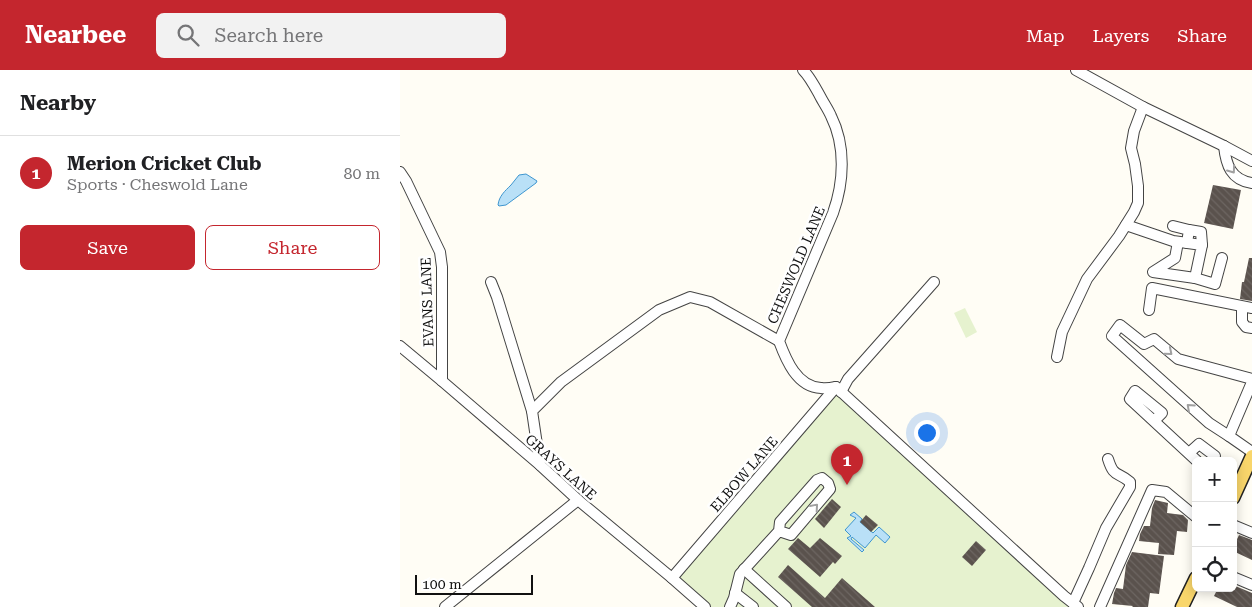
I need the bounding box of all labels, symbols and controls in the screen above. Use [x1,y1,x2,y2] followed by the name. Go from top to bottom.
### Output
[156,13,506,58] search box
[25,21,126,49] text: Nearbee
[174,21,202,49] icon: search
[214,24,323,47] text: Search here
[1026,25,1065,46] text: Map
[1093,25,1149,46] text: Layers
[1177,25,1227,46] text: Share
[20,91,96,115] text: Nearby
[67,152,262,175] text: Merion Cricket Club
[32,164,40,183] text: 1
[343,164,380,183] text: 80 m
[1226,164,1235,174] one-way arrow
[67,175,248,194] text: Sports · Cheswold Lane
[764,204,828,326] street label: CHESWOLD LANE
[20,225,195,270] button: Save
[205,225,380,270] button: Share
[417,257,437,347] street label: EVANS LANE
[1163,346,1172,355] one-way arrow
[1187,404,1196,413] one-way arrow
[914,420,940,446] your location
[522,431,600,503] street label: GRAYS LANE
[707,433,781,515] street label: ELBOW LANE
[831,444,863,485] pin: 1
[1192,457,1237,592] map controls
[1192,457,1237,502] button: +
[1192,502,1237,547] button: −
[809,504,818,513] one-way arrow
[1192,547,1237,592] button: locate
[415,572,532,595] scale bar
[422,576,462,592] text: 100 m

